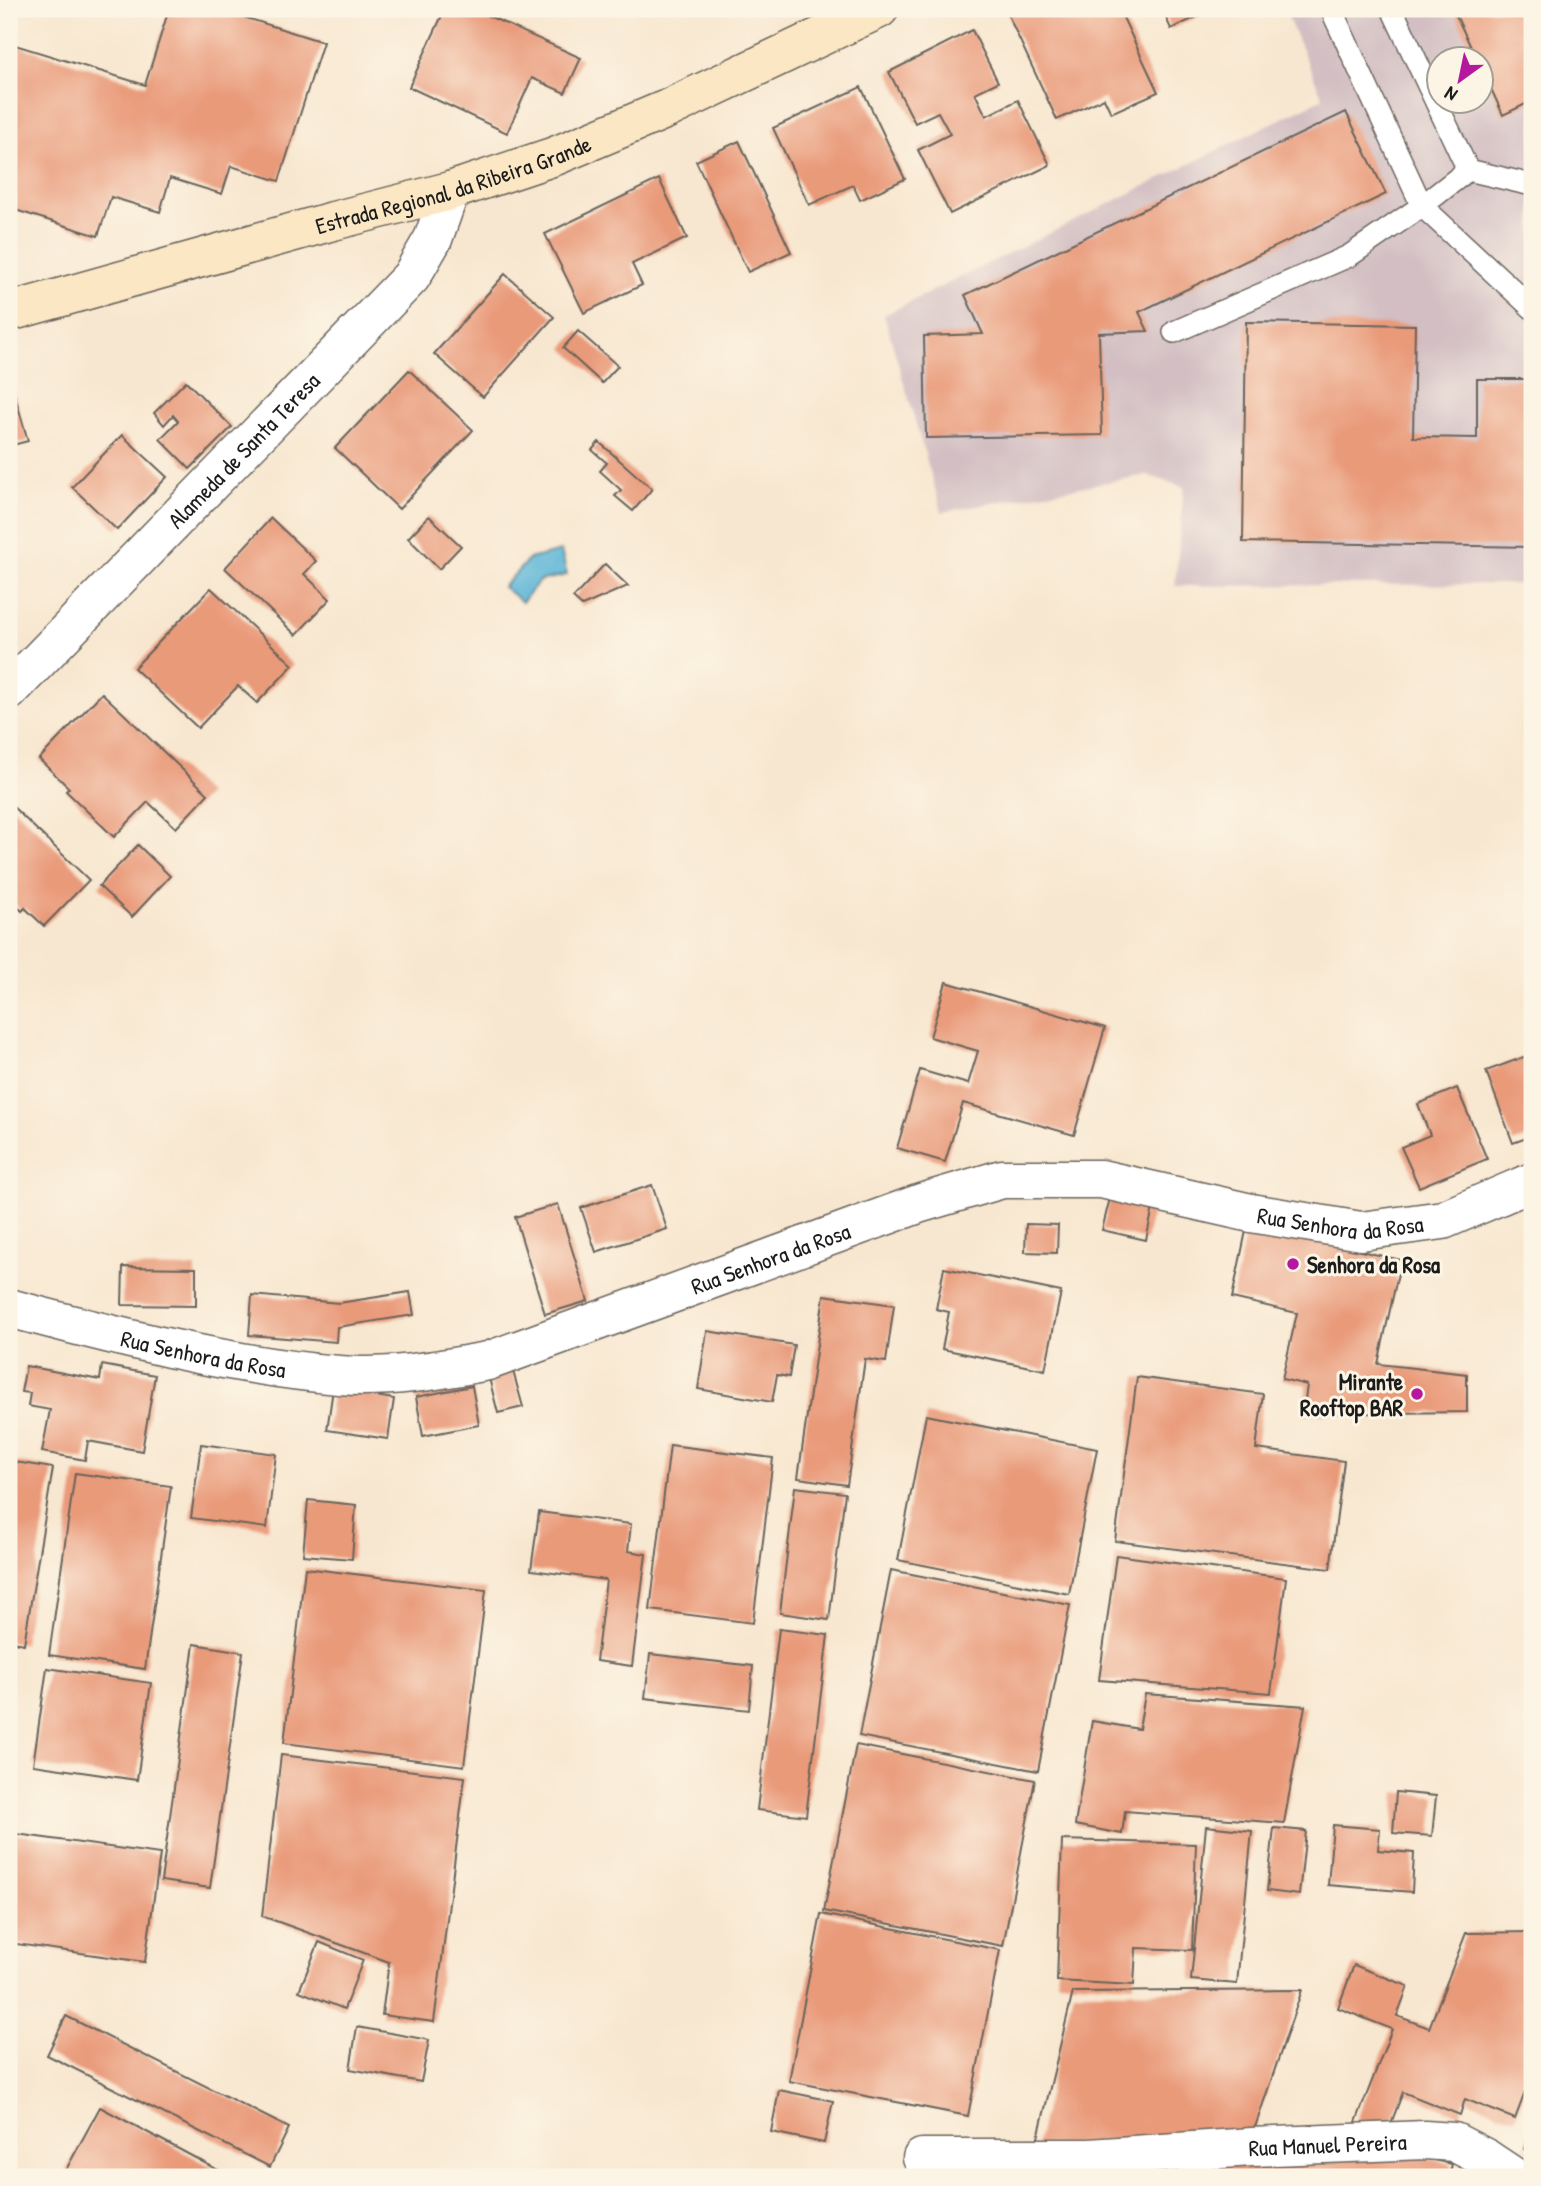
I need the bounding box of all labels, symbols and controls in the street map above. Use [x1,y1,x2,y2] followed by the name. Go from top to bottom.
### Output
[1426,46,1496,116] north arrow
[1439,81,1462,108] text: N
[312,127,595,241] street label: Estrada Regional da Ribeira Grande
[160,365,326,535] street label: Alameda de Santa Teresa
[1255,1199,1425,1247] street label: Rua Senhora da Rosa
[687,1215,854,1301] street label: Rua Senhora da Rosa
[1307,1249,1440,1280] place label: Senhora da Rosa
[1285,1256,1301,1272] marker: Senhora da Rosa
[118,1322,288,1384] street label: Rua Senhora da Rosa
[1300,1366,1404,1424] place label: Mirante Rooftop BAR
[1409,1386,1425,1402] marker: Mirante Rooftop BAR
[1248,2125,1407,2163] street label: Rua Manuel Pereira

